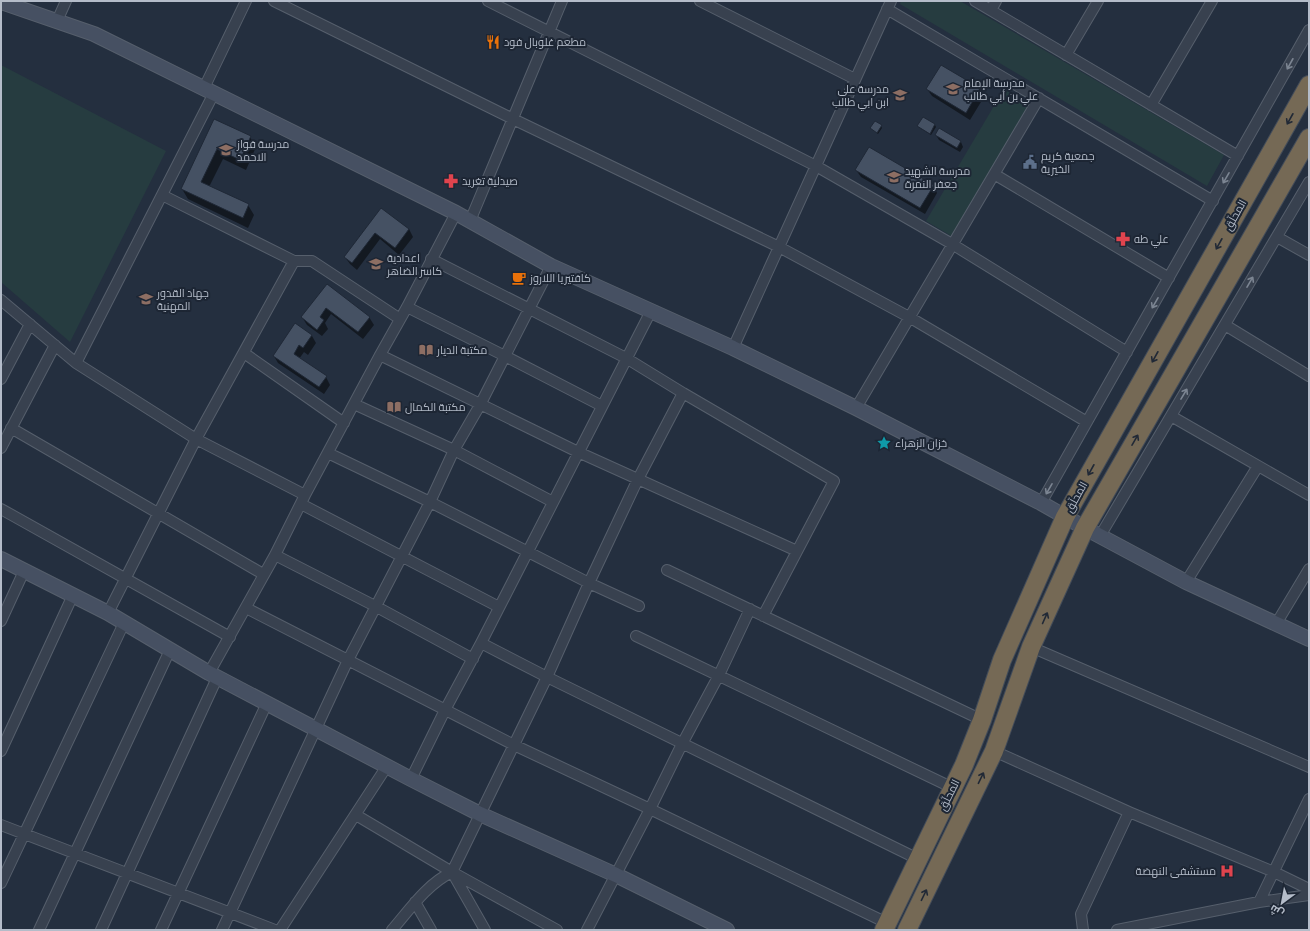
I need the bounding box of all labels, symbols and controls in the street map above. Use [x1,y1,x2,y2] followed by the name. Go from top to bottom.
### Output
[485,34,501,50] restaurant icon: مطعم غلوبال فود
[504,35,586,50] place label: مطعم غلوبال فود
[1285,58,1293,70] one-way arrow
[964,76,1038,105] place label: مدرسة الإمام علي بن أبي طالب
[945,81,961,97] school or university icon: مدرسة الإمام علي بن أبي طالب
[832,82,889,111] place label: مدرسة علي ابن ابي طالب
[892,87,908,103] school or university icon: مدرسة علي ابن ابي طالب
[1285,112,1293,124] one-way arrow
[236,137,289,165] place label: مدرسة فواز الاحمد
[218,142,234,158] school or university icon: مدرسة فواز الاحمد
[1041,149,1095,177] place label: جمعية كريم الخيرية
[1022,154,1038,170] public building icon: جمعية كريم الخيرية
[905,164,970,192] place label: مدرسة الشهيد جعفر النمرة
[886,169,902,185] school or university icon: مدرسة الشهيد جعفر النمرة
[1222,172,1230,184] one-way arrow
[443,173,459,189] pharmacy icon: صيدلية تغريد
[462,174,518,189] place label: صيدلية تغريد
[1221,197,1250,233] street label: المحلّق
[1115,231,1131,247] pharmacy icon: علي طه
[1134,232,1169,248] place label: علي طه
[1215,238,1223,250] one-way arrow
[386,251,442,279] place label: اعدادية كاسر الضاهر
[368,256,384,272] school or university icon: اعدادية كاسر الضاهر
[511,270,527,286] cafe icon: كافتيريا اللاروز
[529,271,591,286] place label: كافتيريا اللاروز
[1247,276,1255,288] one-way arrow
[156,286,209,314] place label: جهاد القدور المهنية
[138,291,154,307] school or university icon: جهاد القدور المهنية
[1150,297,1158,309] one-way arrow
[418,342,434,358] library icon: مكتبة الديار
[436,343,487,358] place label: مكتبة الديار
[1151,351,1159,363] one-way arrow
[1181,388,1189,400] one-way arrow
[386,399,402,415] library icon: مكتبة الكمال
[405,400,466,415] place label: مكتبة الكمال
[1132,434,1140,446] one-way arrow
[876,435,892,451] place icon: خزان الزهراء
[895,436,947,451] place label: خزان الزهراء
[1087,464,1095,476] one-way arrow
[1062,479,1091,515] street label: المحلّق
[1045,483,1053,495] one-way arrow
[1041,613,1049,625] one-way arrow
[978,772,985,784] one-way arrow
[935,777,963,813] street label: المحلّق
[1219,863,1235,879] hospital icon: مستشفى النهضة
[1136,864,1216,879] place label: مستشفى النهضة
[1262,883,1302,923] north arrow
[921,889,928,901] one-way arrow
[1267,901,1287,921] text: ش

